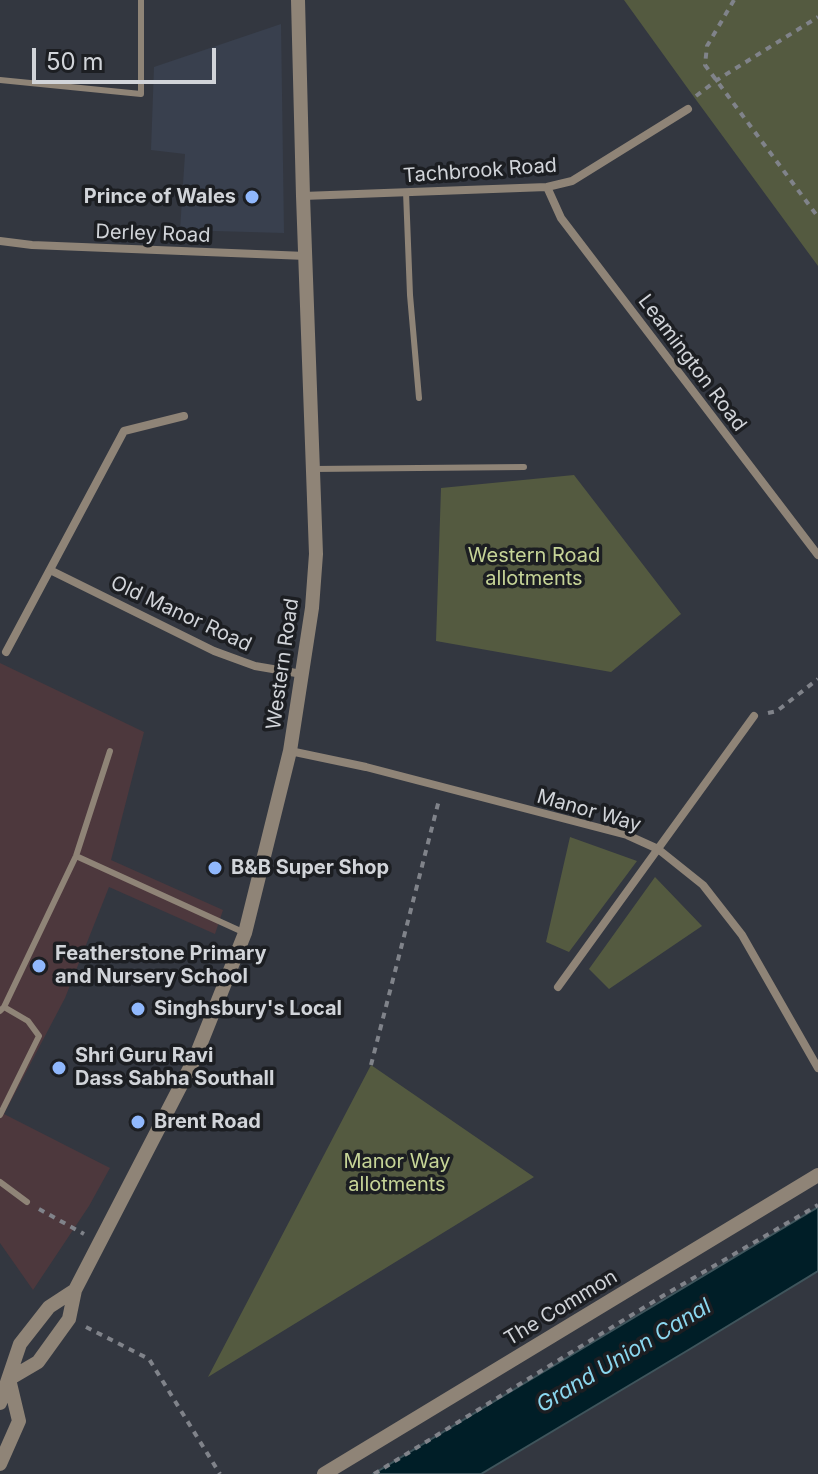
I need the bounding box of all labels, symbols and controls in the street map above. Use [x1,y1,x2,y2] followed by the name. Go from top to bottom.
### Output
[36,32,220,82] scale bar
[46,47,104,76] text: 50 m
[402,154,558,188] street label: Tachbrook Road
[84,185,236,209] place label: Prince of Wales
[243,188,261,206] marker: Prince of Wales
[95,220,211,248] street label: Derley Road
[633,290,751,436] street label: Leamington Road
[468,544,600,591] park label: Western Road allotments
[107,571,255,657] street label: Old Manor Road
[262,597,304,731] street label: Western Road
[534,785,644,837] street label: Manor Way
[231,856,389,880] place label: B&B Super Shop
[206,859,224,877] marker: B&B Super Shop
[55,942,266,989] place label: Featherstone Primary and Nursery School
[30,957,48,975] marker: Featherstone Primary and Nursery School
[154,997,342,1021] place label: Singhsbury's Local
[129,1000,147,1018] marker: Singhsbury's Local
[75,1044,274,1091] place label: Shri Guru Ravi Dass Sabha Southall
[50,1059,68,1077] marker: Shri Guru Ravi Dass Sabha Southall
[154,1110,261,1134] place label: Brent Road
[129,1113,147,1131] marker: Brent Road
[343,1150,451,1197] park label: Manor Way allotments
[500,1265,622,1351] street label: The Common
[532,1293,716,1419] water label: Grand Union Canal

